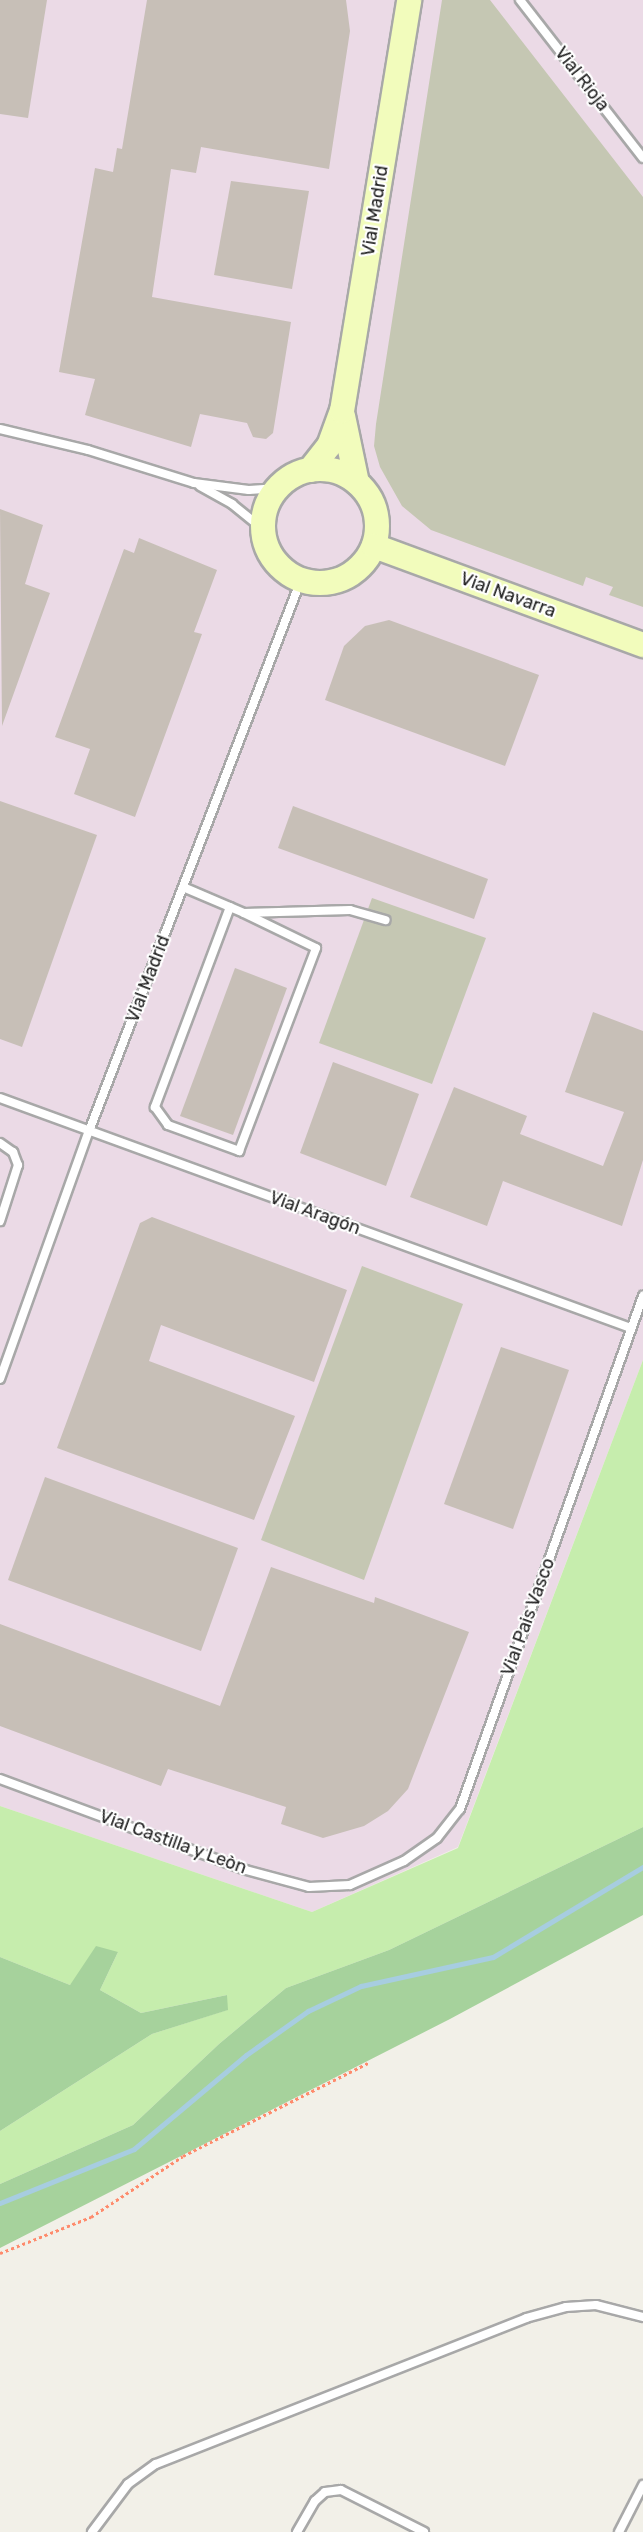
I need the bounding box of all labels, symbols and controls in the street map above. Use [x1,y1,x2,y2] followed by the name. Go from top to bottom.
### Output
[550,42,614,116] street label: Vial Rioja
[357,164,393,258] street label: Vial Madrid
[457,568,559,622] street label: Vial Navarra
[121,932,175,1026] street label: Vial Madrid
[266,1187,364,1239] street label: Vial Aragón
[497,1555,559,1679] street label: Vial Pais Vasco
[96,1805,250,1879] street label: Vial Castilla y Leòn

